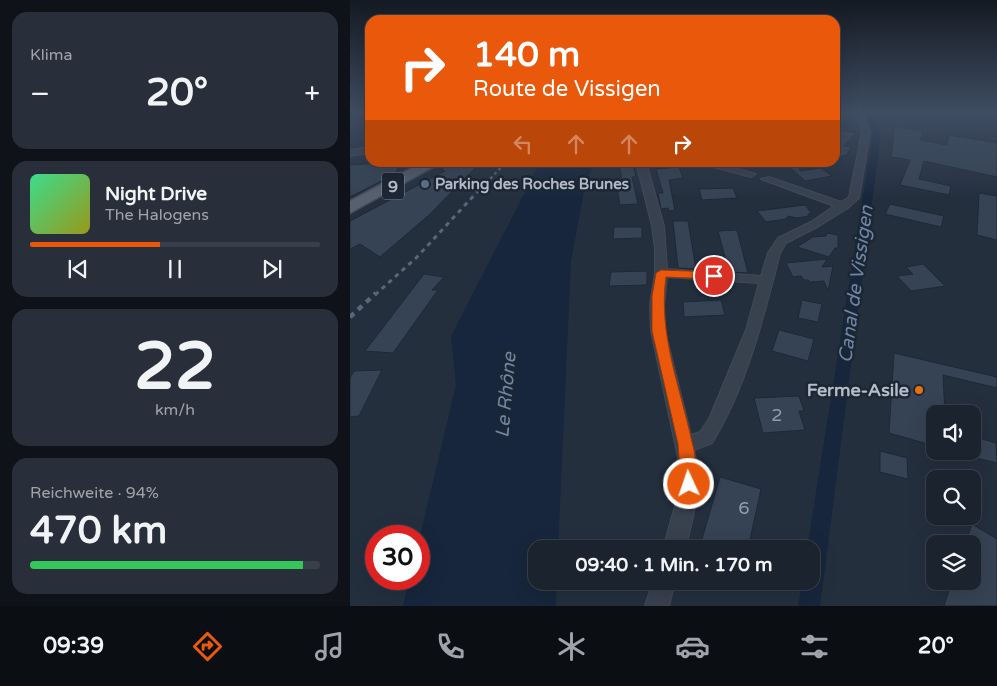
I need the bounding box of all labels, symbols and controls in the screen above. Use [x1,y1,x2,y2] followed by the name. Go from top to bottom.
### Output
[473,34,580,76] text: 140 m
[390,35,455,100] icon: right
[30,45,72,65] text: Klima
[146,70,208,116] text: 20°
[473,76,661,102] text: Route de Vissigen
[30,77,50,111] text: −
[304,77,320,111] text: +
[509,130,537,158] icon: left
[562,130,590,158] icon: ahead
[615,130,643,158] icon: ahead
[668,130,696,158] icon: right
[382,172,404,200] road number: 9
[435,175,629,194] place label: Parking des Roches Brunes
[419,178,431,190] marker: Parking des Roches Brunes
[105,183,207,205] text: Night Drive
[834,204,878,364] water label: Canal de Vissigen
[105,205,209,225] text: The Halogens
[64,255,92,283] icon: previous
[161,255,189,283] icon: pause
[258,255,286,283] icon: next
[693,255,735,297] pin
[700,262,728,290] icon: arrive
[134,328,216,407] text: 22
[491,350,521,439] water label: Le Rhône
[807,379,909,401] place label: Ferme-Asile
[913,384,925,396] marker: Ferme-Asile
[155,400,195,420] text: km/h
[771,404,783,426] house number: 2
[926,405,981,590] map controls
[926,405,981,460] button: sound
[662,457,714,509] position arrow
[926,470,981,525] button: search
[30,483,159,503] text: Reichweite · 94%
[738,497,750,519] house number: 6
[30,508,167,554] text: 470 km
[365,525,430,590] speed limit sign: 30
[926,535,981,590] button: layers
[576,554,772,576] text: 09:40 · 1 Min. · 170 m
[190,629,225,664] icon: directions
[312,629,347,664] icon: music
[433,629,468,664] icon: phone
[554,629,589,664] icon: climate
[675,629,710,664] icon: car
[797,629,832,664] icon: filters
[43,633,104,659] text: 09:39
[918,633,954,659] text: 20°

